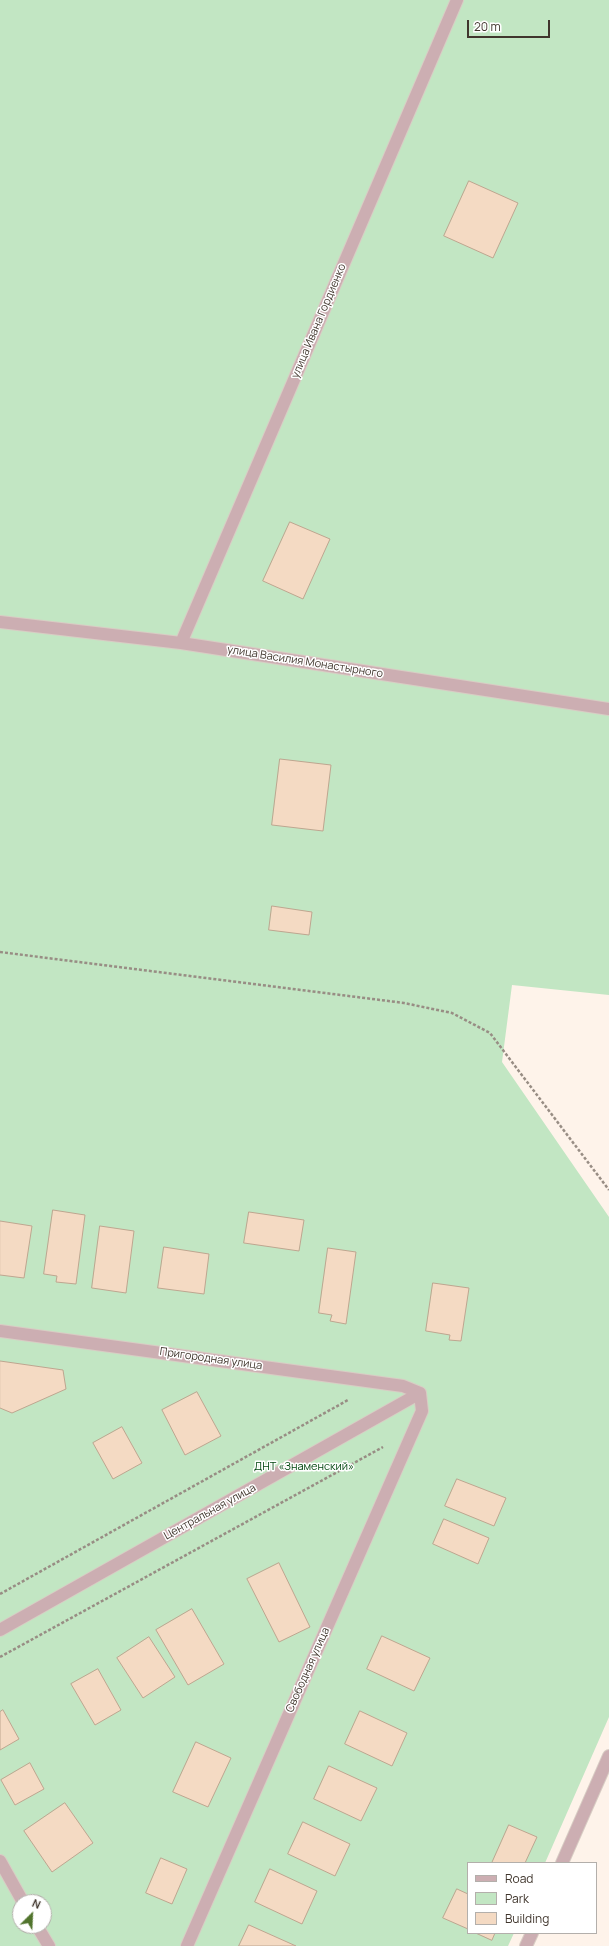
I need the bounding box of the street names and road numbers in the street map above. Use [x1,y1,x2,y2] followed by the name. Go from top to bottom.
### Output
[289,262,349,380] street label: улица Ивана Гордиенко
[226,643,384,681] street label: улица Василия Монастырного
[159,1345,263,1373] street label: Пригородная улица
[162,1481,258,1543] street label: Центральная улица
[283,1625,333,1715] street label: Свободная улица

